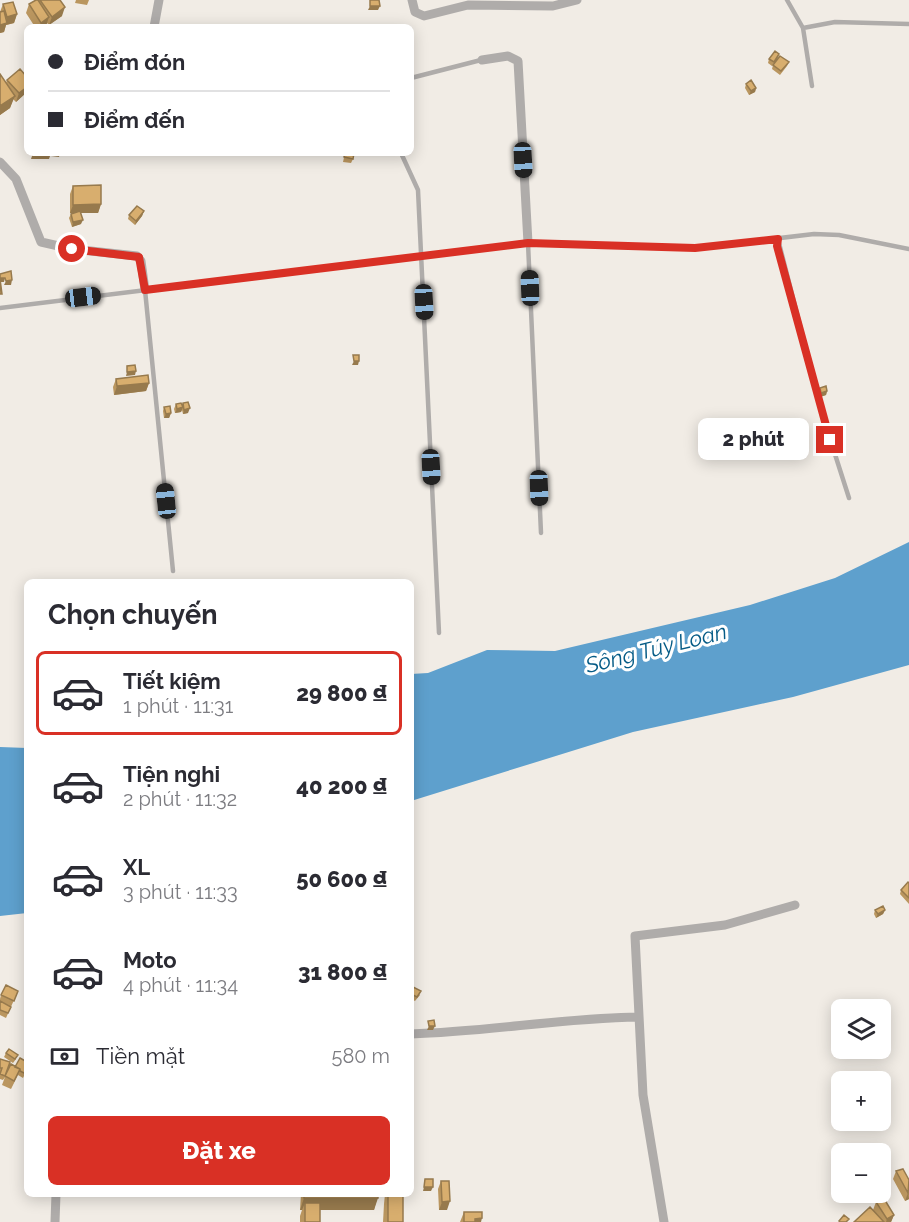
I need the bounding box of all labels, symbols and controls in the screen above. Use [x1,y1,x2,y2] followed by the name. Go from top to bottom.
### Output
[84,49,185,75] text: Điểm đón
[84,107,185,133] text: Điểm đến
[513,142,533,178] car
[58,235,85,262] route start
[520,270,540,306] car
[414,284,434,320] car
[64,286,102,308] car
[698,419,809,461] callout: 2 phút
[816,426,843,453] route end
[723,427,784,451] text: 2 phút
[421,449,441,485] car
[529,470,549,506] car
[155,482,177,520] car
[48,599,217,630] text: Chọn chuyến
[582,618,729,678] water label: Sông Túy Loan
[51,666,105,720] icon: car
[123,668,221,694] text: Tiết kiệm
[296,680,387,706] text: 29 800 ₫
[123,694,233,718] text: 1 phút · 11:31
[51,759,105,813] icon: car
[123,761,220,787] text: Tiện nghi
[296,773,387,799] text: 40 200 ₫
[123,787,237,811] text: 2 phút · 11:32
[51,852,105,906] icon: car
[123,854,150,880] text: XL
[296,866,387,892] text: 50 600 ₫
[123,880,238,904] text: 3 phút · 11:33
[51,945,105,999] icon: car
[123,947,177,973] text: Moto
[298,959,387,985] text: 31 800 ₫
[123,973,238,997] text: 4 phút · 11:34
[831,999,891,1203] map controls
[831,999,891,1059] button: layers
[48,1040,81,1073] icon: cash
[96,1043,185,1069] text: Tiền mặt
[332,1044,390,1068] text: 580 m
[831,1071,891,1131] button: +
[48,1116,390,1185] button: Đặt xe
[831,1143,891,1203] button: −

